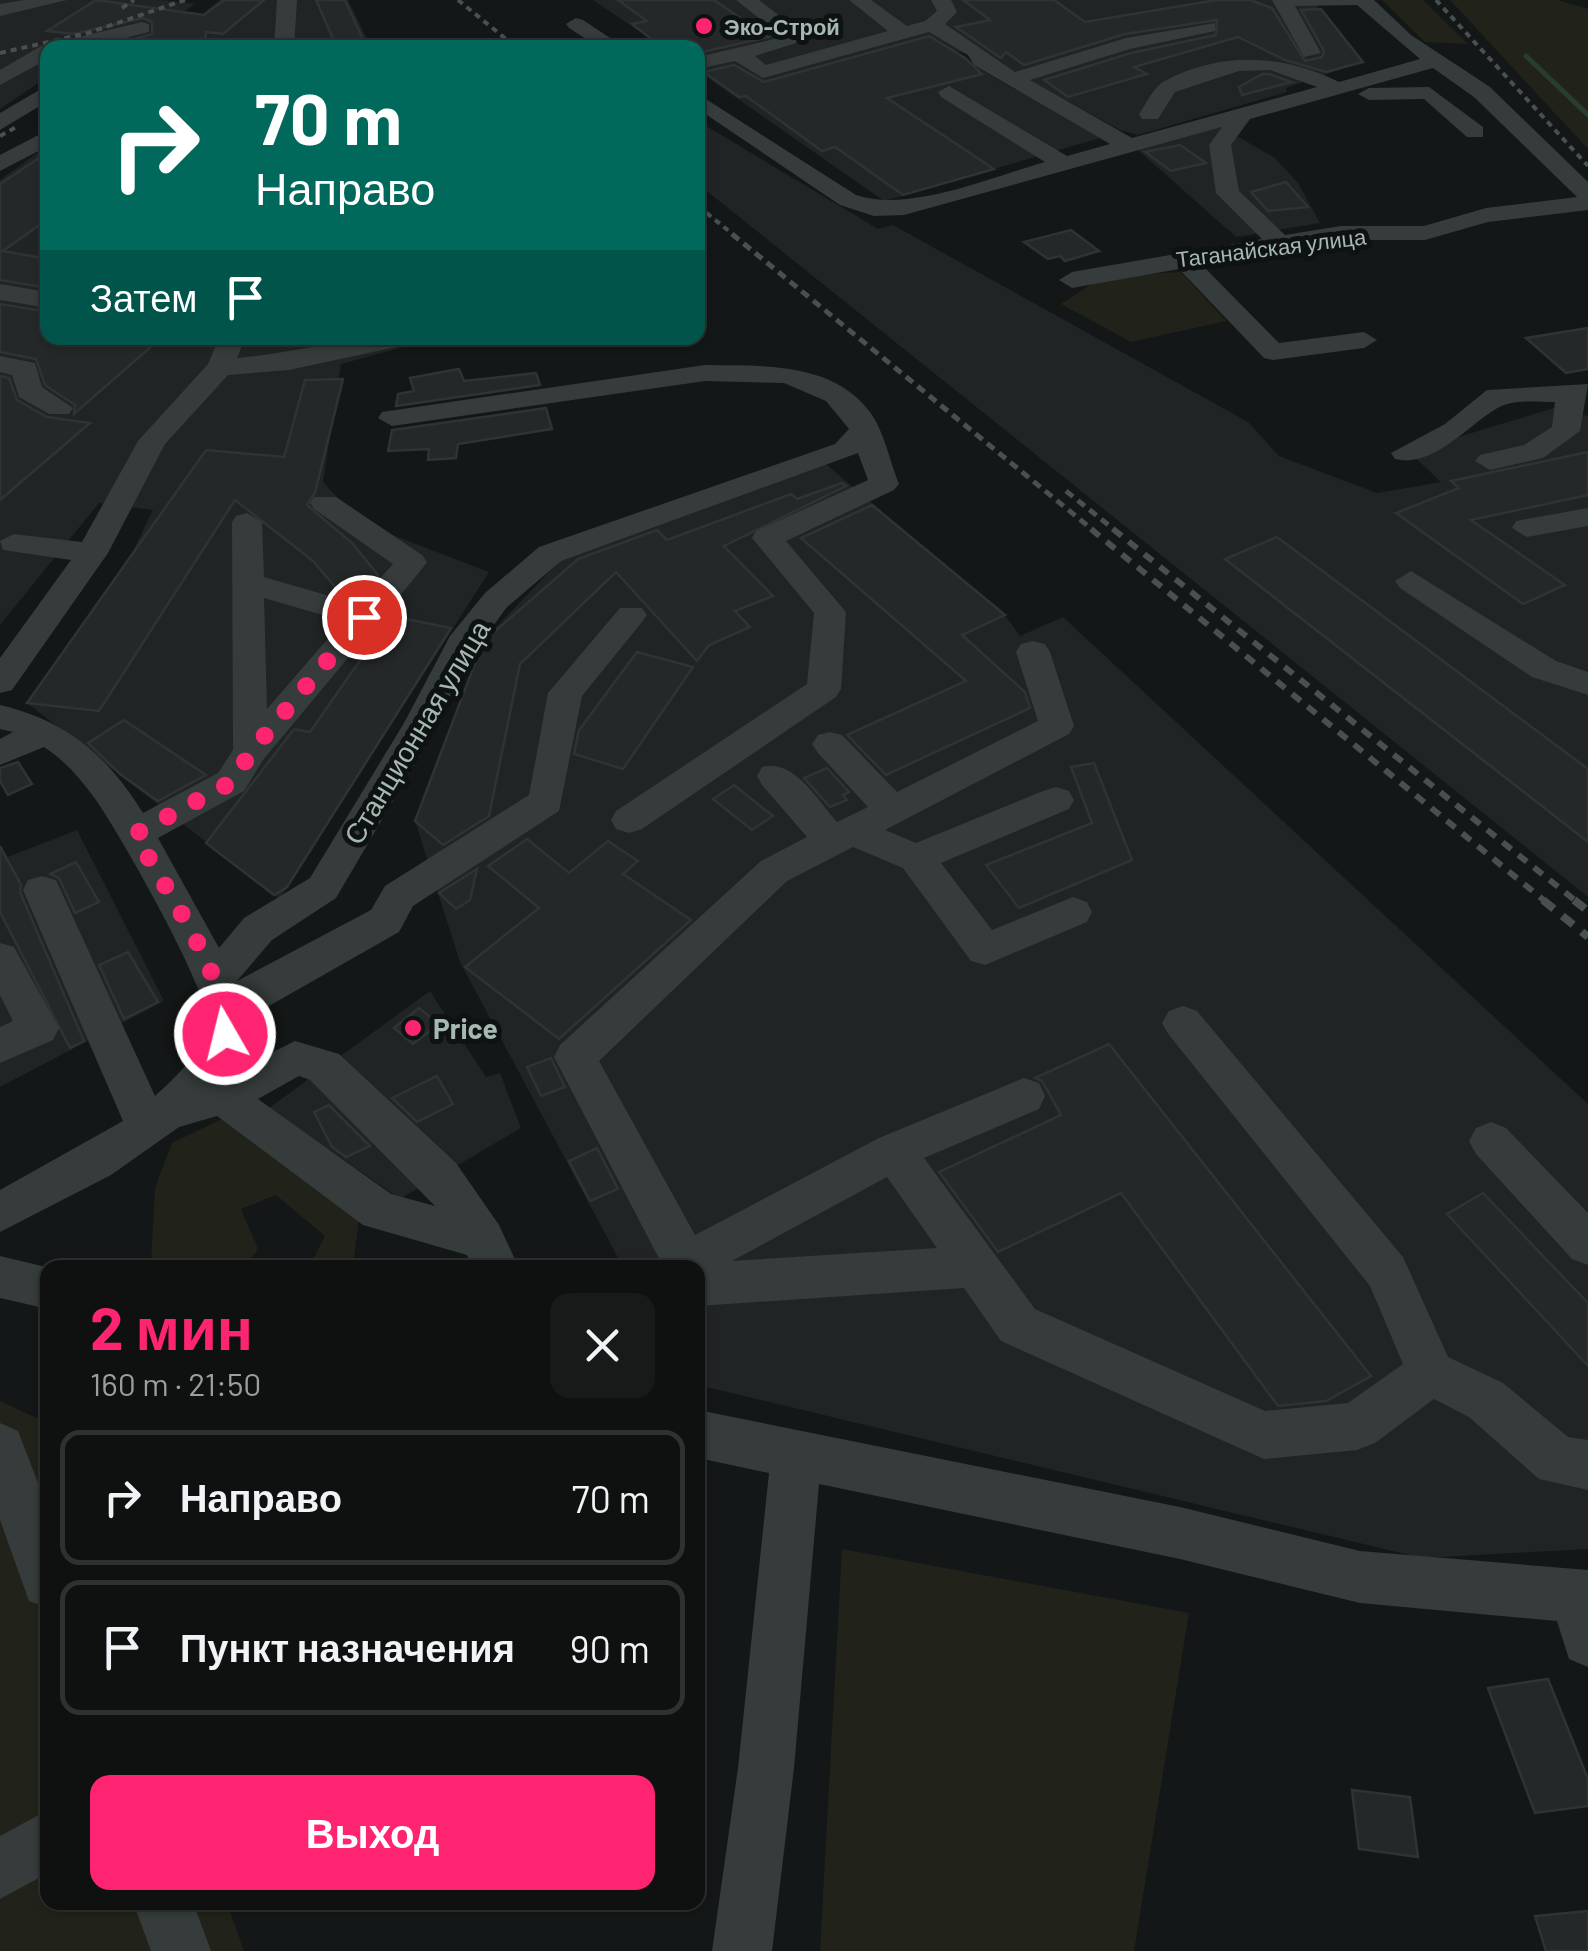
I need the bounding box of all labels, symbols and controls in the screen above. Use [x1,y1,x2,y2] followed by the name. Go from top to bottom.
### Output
[724,13,840,40] place label: Эко-Строй
[693,15,715,37] marker: Эко-Строй
[255,75,402,159] text: 70 m
[90,80,220,210] icon: right
[255,160,435,214] text: Направо
[1174,222,1368,273] street label: Таганайская улица
[218,270,273,325] icon: arrive
[90,274,198,320] text: Затем
[322,575,407,660] pin
[337,590,392,645] icon: arrive
[336,613,497,850] street label: Станционная улица
[173,982,277,1086] position arrow
[433,1011,498,1045] place label: Price
[402,1017,424,1039] marker: Price
[90,1290,253,1362] text: 2 мин
[550,1293,655,1398] button: close
[90,1364,261,1402] text: 160 m · 21:50
[95,1470,150,1525] icon: right
[180,1474,342,1520] text: Направо
[572,1475,650,1521] text: 70 m
[95,1620,150,1675] icon: arrive
[180,1624,515,1670] text: Пункт назначения
[570,1625,650,1671] text: 90 m
[90,1775,655,1890] button: Выход

